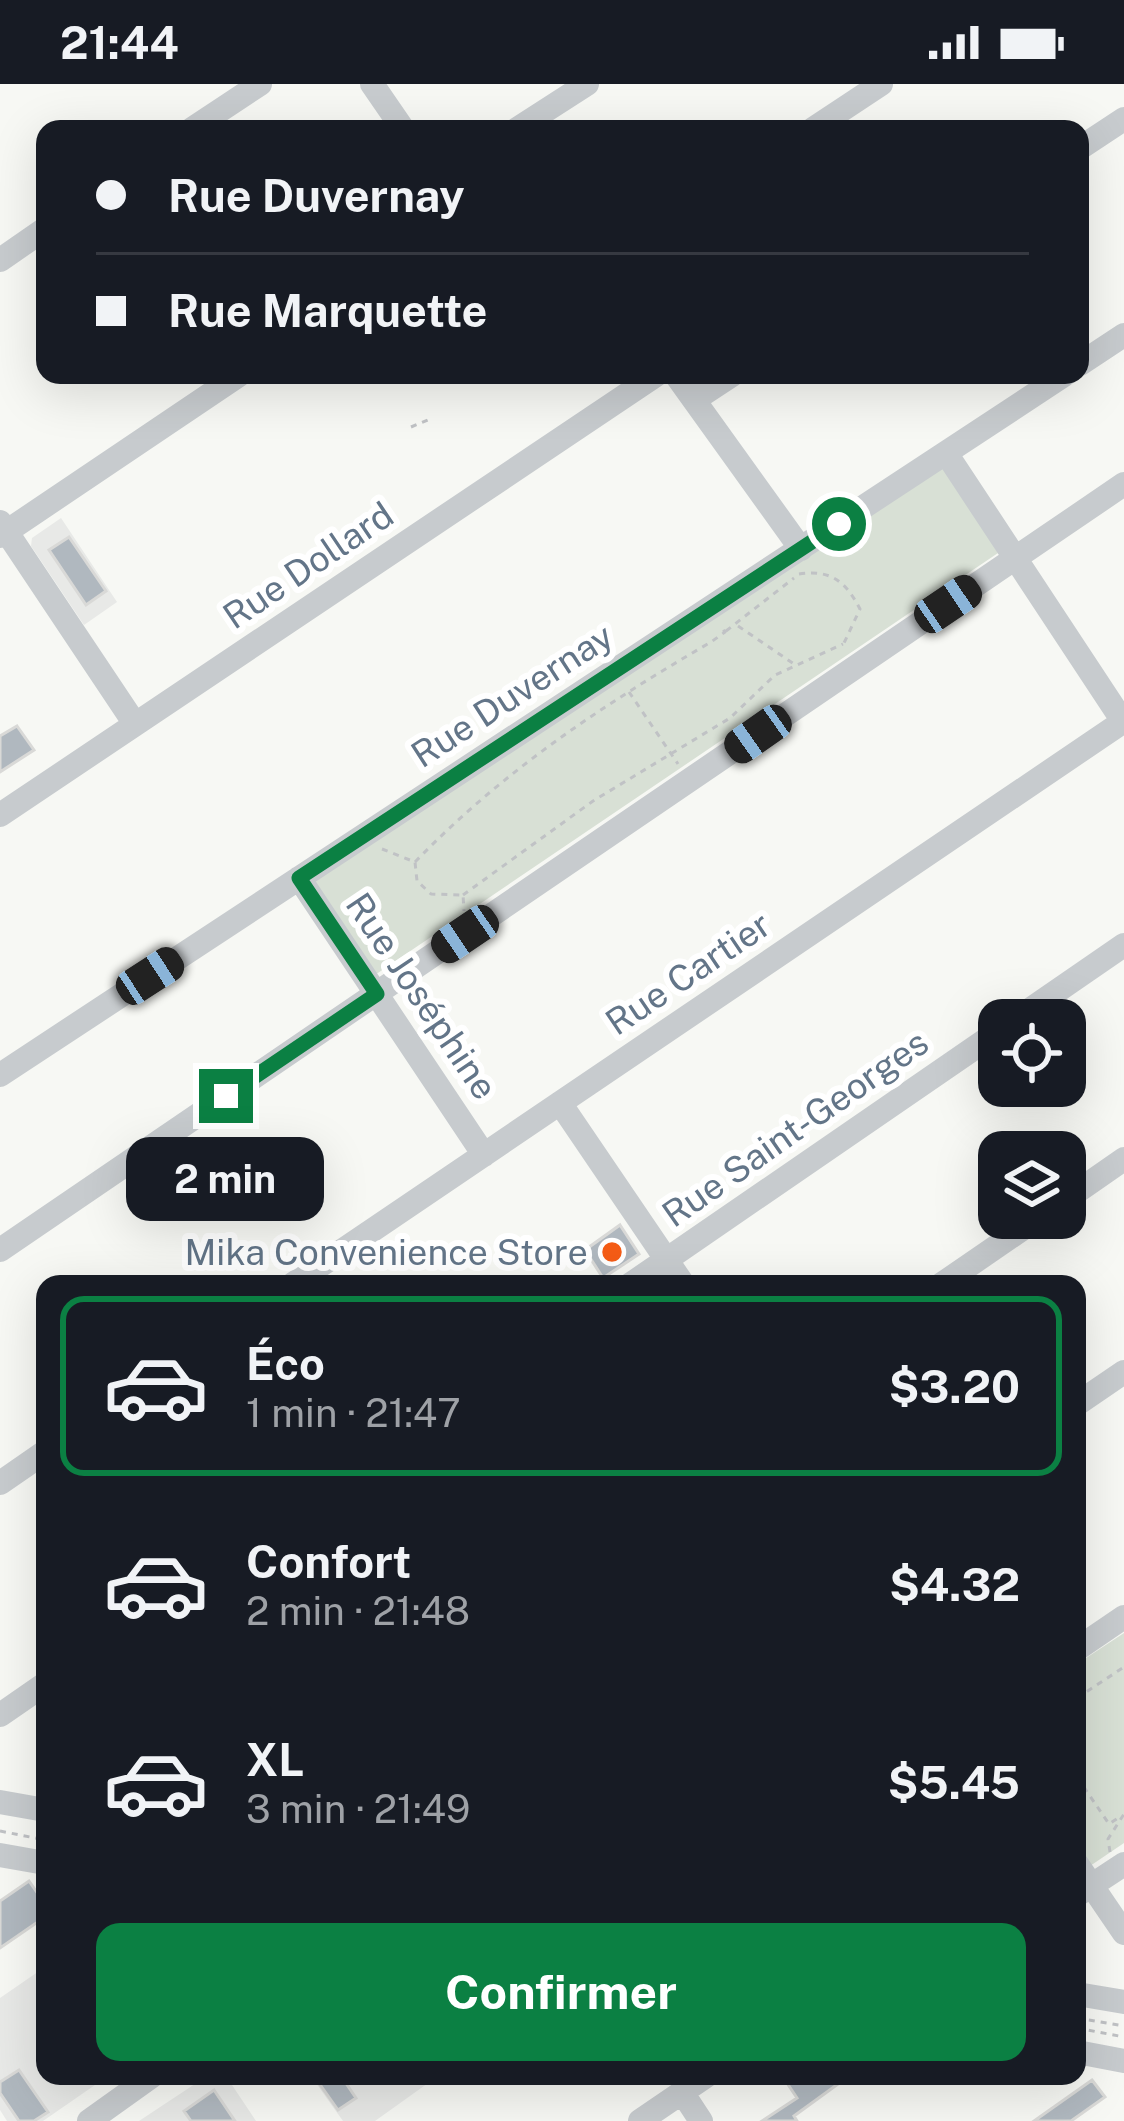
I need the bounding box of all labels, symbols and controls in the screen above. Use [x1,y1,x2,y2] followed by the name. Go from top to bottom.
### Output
[60,16,179,69] text: 21:44
[168,169,465,222] text: Rue Duvernay
[168,284,487,337] text: Rue Marquette
[215,493,401,637] street label: Rue Dollard
[812,497,866,551] route start
[908,569,988,639] car
[404,614,620,776] street label: Rue Duvernay
[718,699,798,769] car
[338,885,506,1107] street label: Rue Joséphine
[425,899,505,969] car
[598,903,778,1043] street label: Rue Cartier
[110,941,190,1011] car
[978,999,1086,1239] map controls
[978,999,1086,1107] button: locate
[654,1021,936,1235] street label: Rue Saint-Georges
[199,1069,253,1123] route end
[978,1131,1086,1239] button: layers
[127,1138,325,1222] callout: 2 min
[174,1156,276,1202] text: 2 min
[184,1231,588,1273] place label: Mika Convenience Store
[599,1239,625,1265] marker: Mika Convenience Store
[102,1332,210,1440] icon: car
[246,1337,325,1390] text: Éco
[889,1360,1020,1413] text: $3.20
[246,1390,461,1436] text: 1 min · 21:47
[102,1530,210,1638] icon: car
[246,1535,411,1588] text: Confort
[889,1558,1020,1611] text: $4.32
[246,1588,470,1634] text: 2 min · 21:48
[102,1728,210,1836] icon: car
[246,1733,304,1786] text: XL
[888,1756,1020,1809] text: $5.45
[246,1786,470,1832] text: 3 min · 21:49
[96,1923,1026,2061] button: Confirmer

